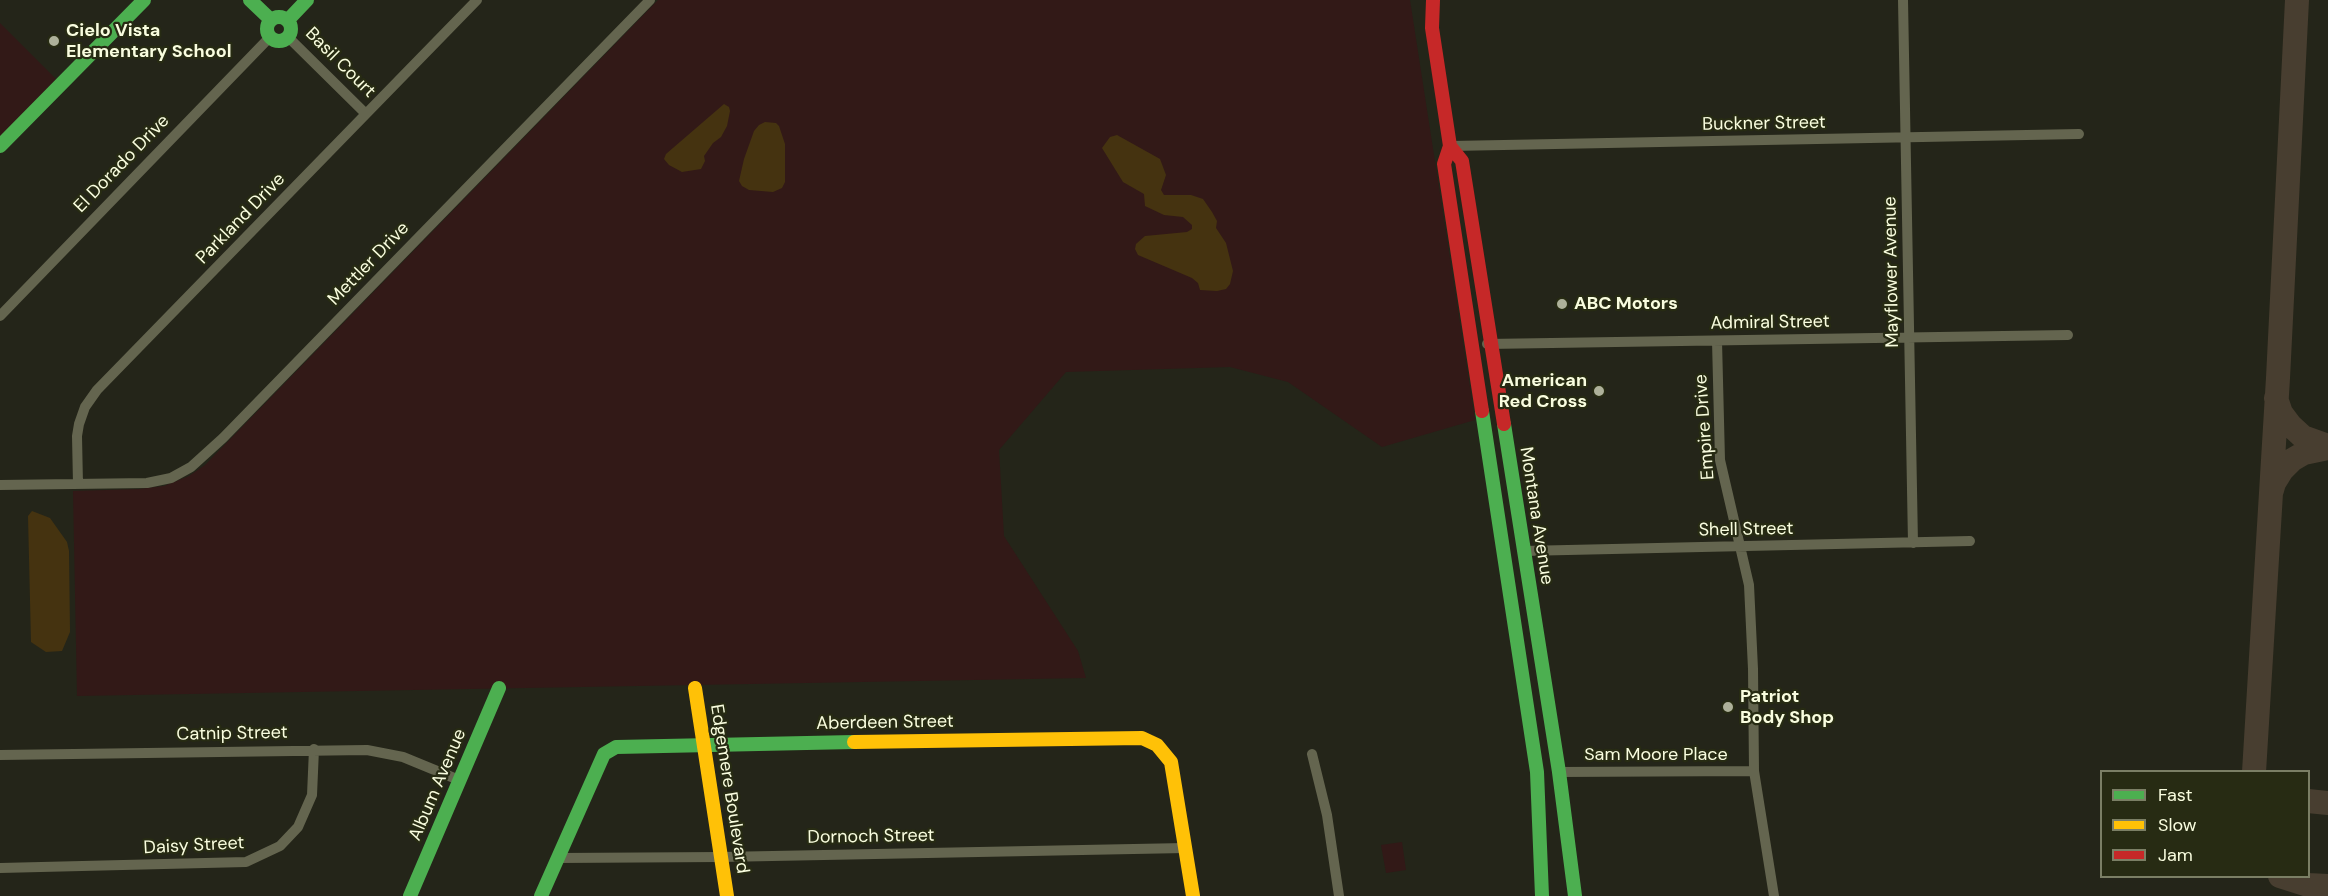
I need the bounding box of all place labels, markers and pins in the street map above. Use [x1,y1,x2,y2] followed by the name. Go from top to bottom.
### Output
[66,20,232,63] place label: Cielo Vista Elementary School
[47,34,61,48] marker: Cielo Vista Elementary School
[1574,293,1678,315] place label: ABC Motors
[1555,297,1569,311] marker: ABC Motors
[1499,370,1587,412] place label: American Red Cross
[1592,384,1606,398] marker: American Red Cross
[1740,686,1834,728] place label: Patriot Body Shop
[1721,700,1735,714] marker: Patriot Body Shop

